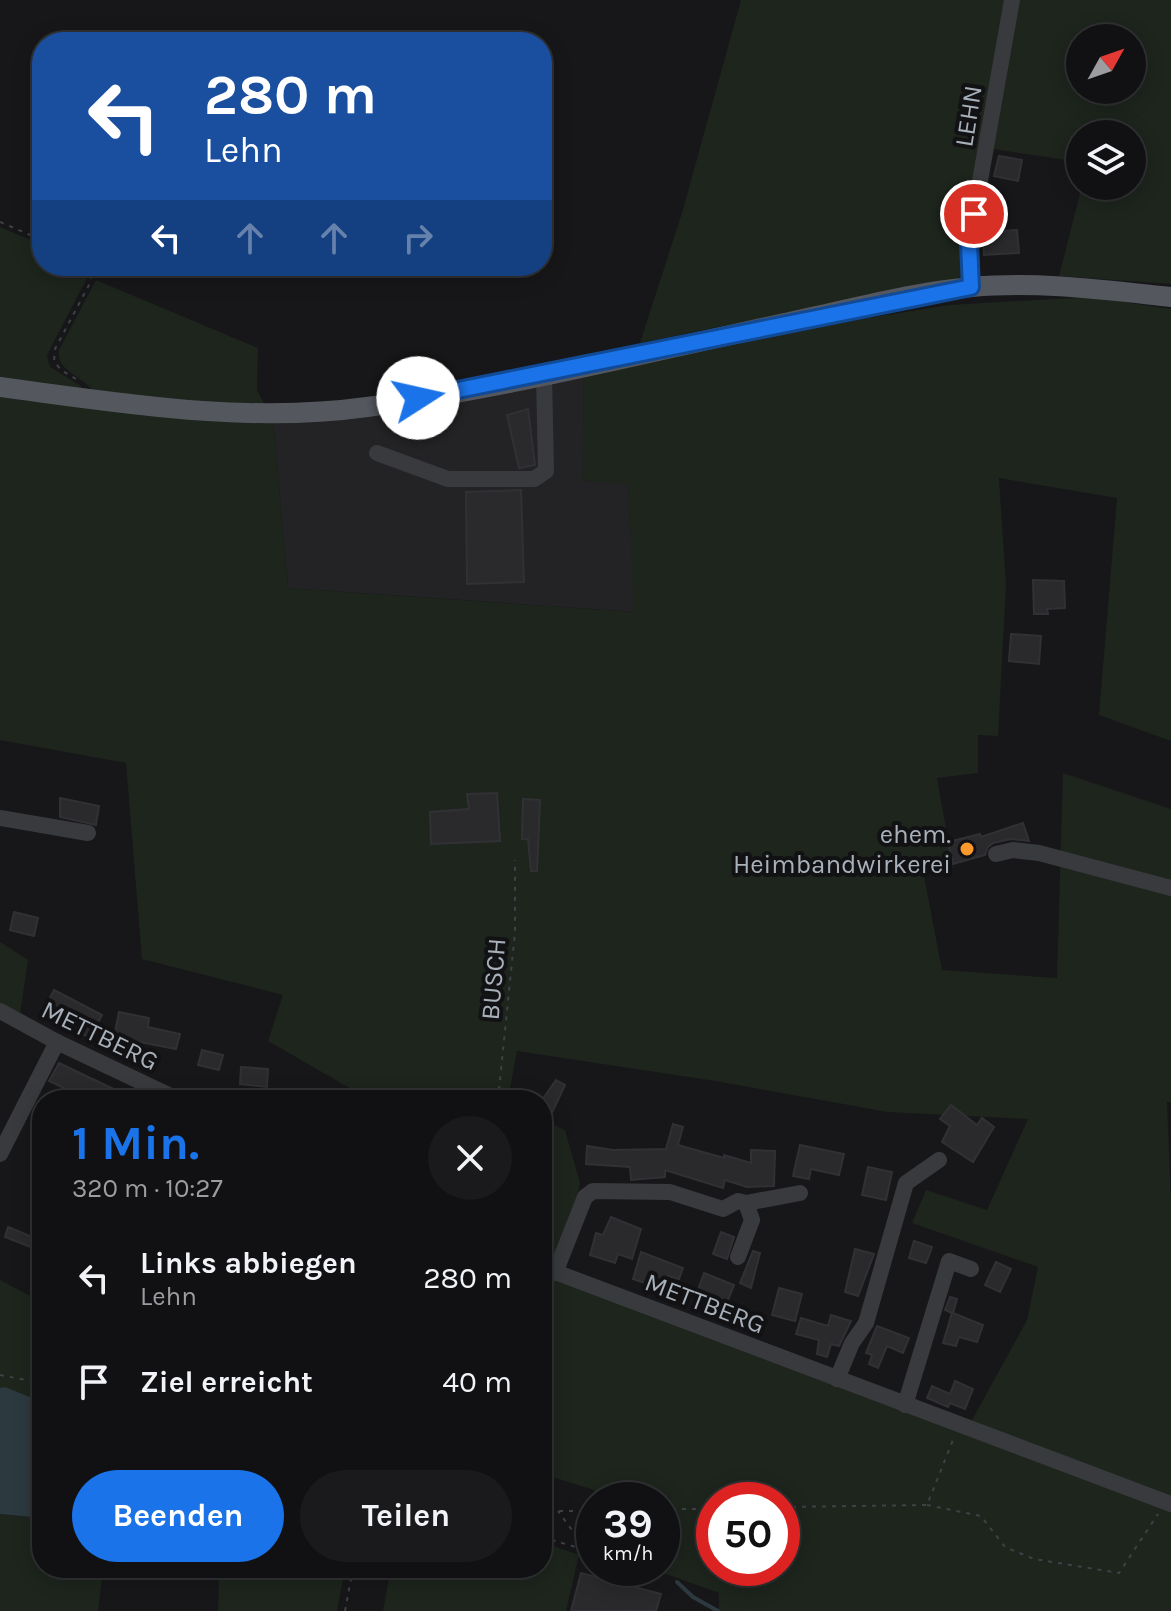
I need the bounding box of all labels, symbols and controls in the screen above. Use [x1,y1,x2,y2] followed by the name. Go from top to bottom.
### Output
[1066,24,1146,104] north arrow
[1066,24,1146,200] map controls
[204,62,377,127] text: 280 m
[72,64,176,168] icon: left
[948,83,989,149] street label: LEHN
[1066,120,1146,200] button: layers
[204,129,283,171] text: Lehn
[940,180,1008,248] pin
[952,192,996,236] icon: arrive
[144,216,188,260] icon: left
[228,216,272,260] icon: ahead
[312,216,356,260] icon: ahead
[396,216,440,260] icon: right
[376,356,460,440] position arrow
[733,819,951,880] place label: ehem. Heimbandwirkerei
[958,840,976,858] marker: ehem. Heimbandwirkerei
[474,937,513,1021] street label: BUSCH
[36,994,163,1077] street label: METTBERG
[72,1115,199,1171] text: 1 Min.
[428,1116,512,1200] button: close
[72,1173,223,1204] text: 320 m · 10:27
[140,1245,357,1281] text: Links abbiegen
[72,1256,116,1300] icon: left
[423,1260,512,1296] text: 280 m
[640,1266,769,1341] street label: METTBERG
[140,1281,197,1312] text: Lehn
[72,1360,116,1404] icon: arrive
[140,1364,313,1400] text: Ziel erreicht
[442,1364,512,1400] text: 40 m
[72,1470,284,1562] button: Beenden
[300,1470,512,1562] button: Teilen
[696,1482,800,1586] speed limit sign: 50
[603,1500,653,1547] text: 39
[603,1542,653,1565] text: km/h

